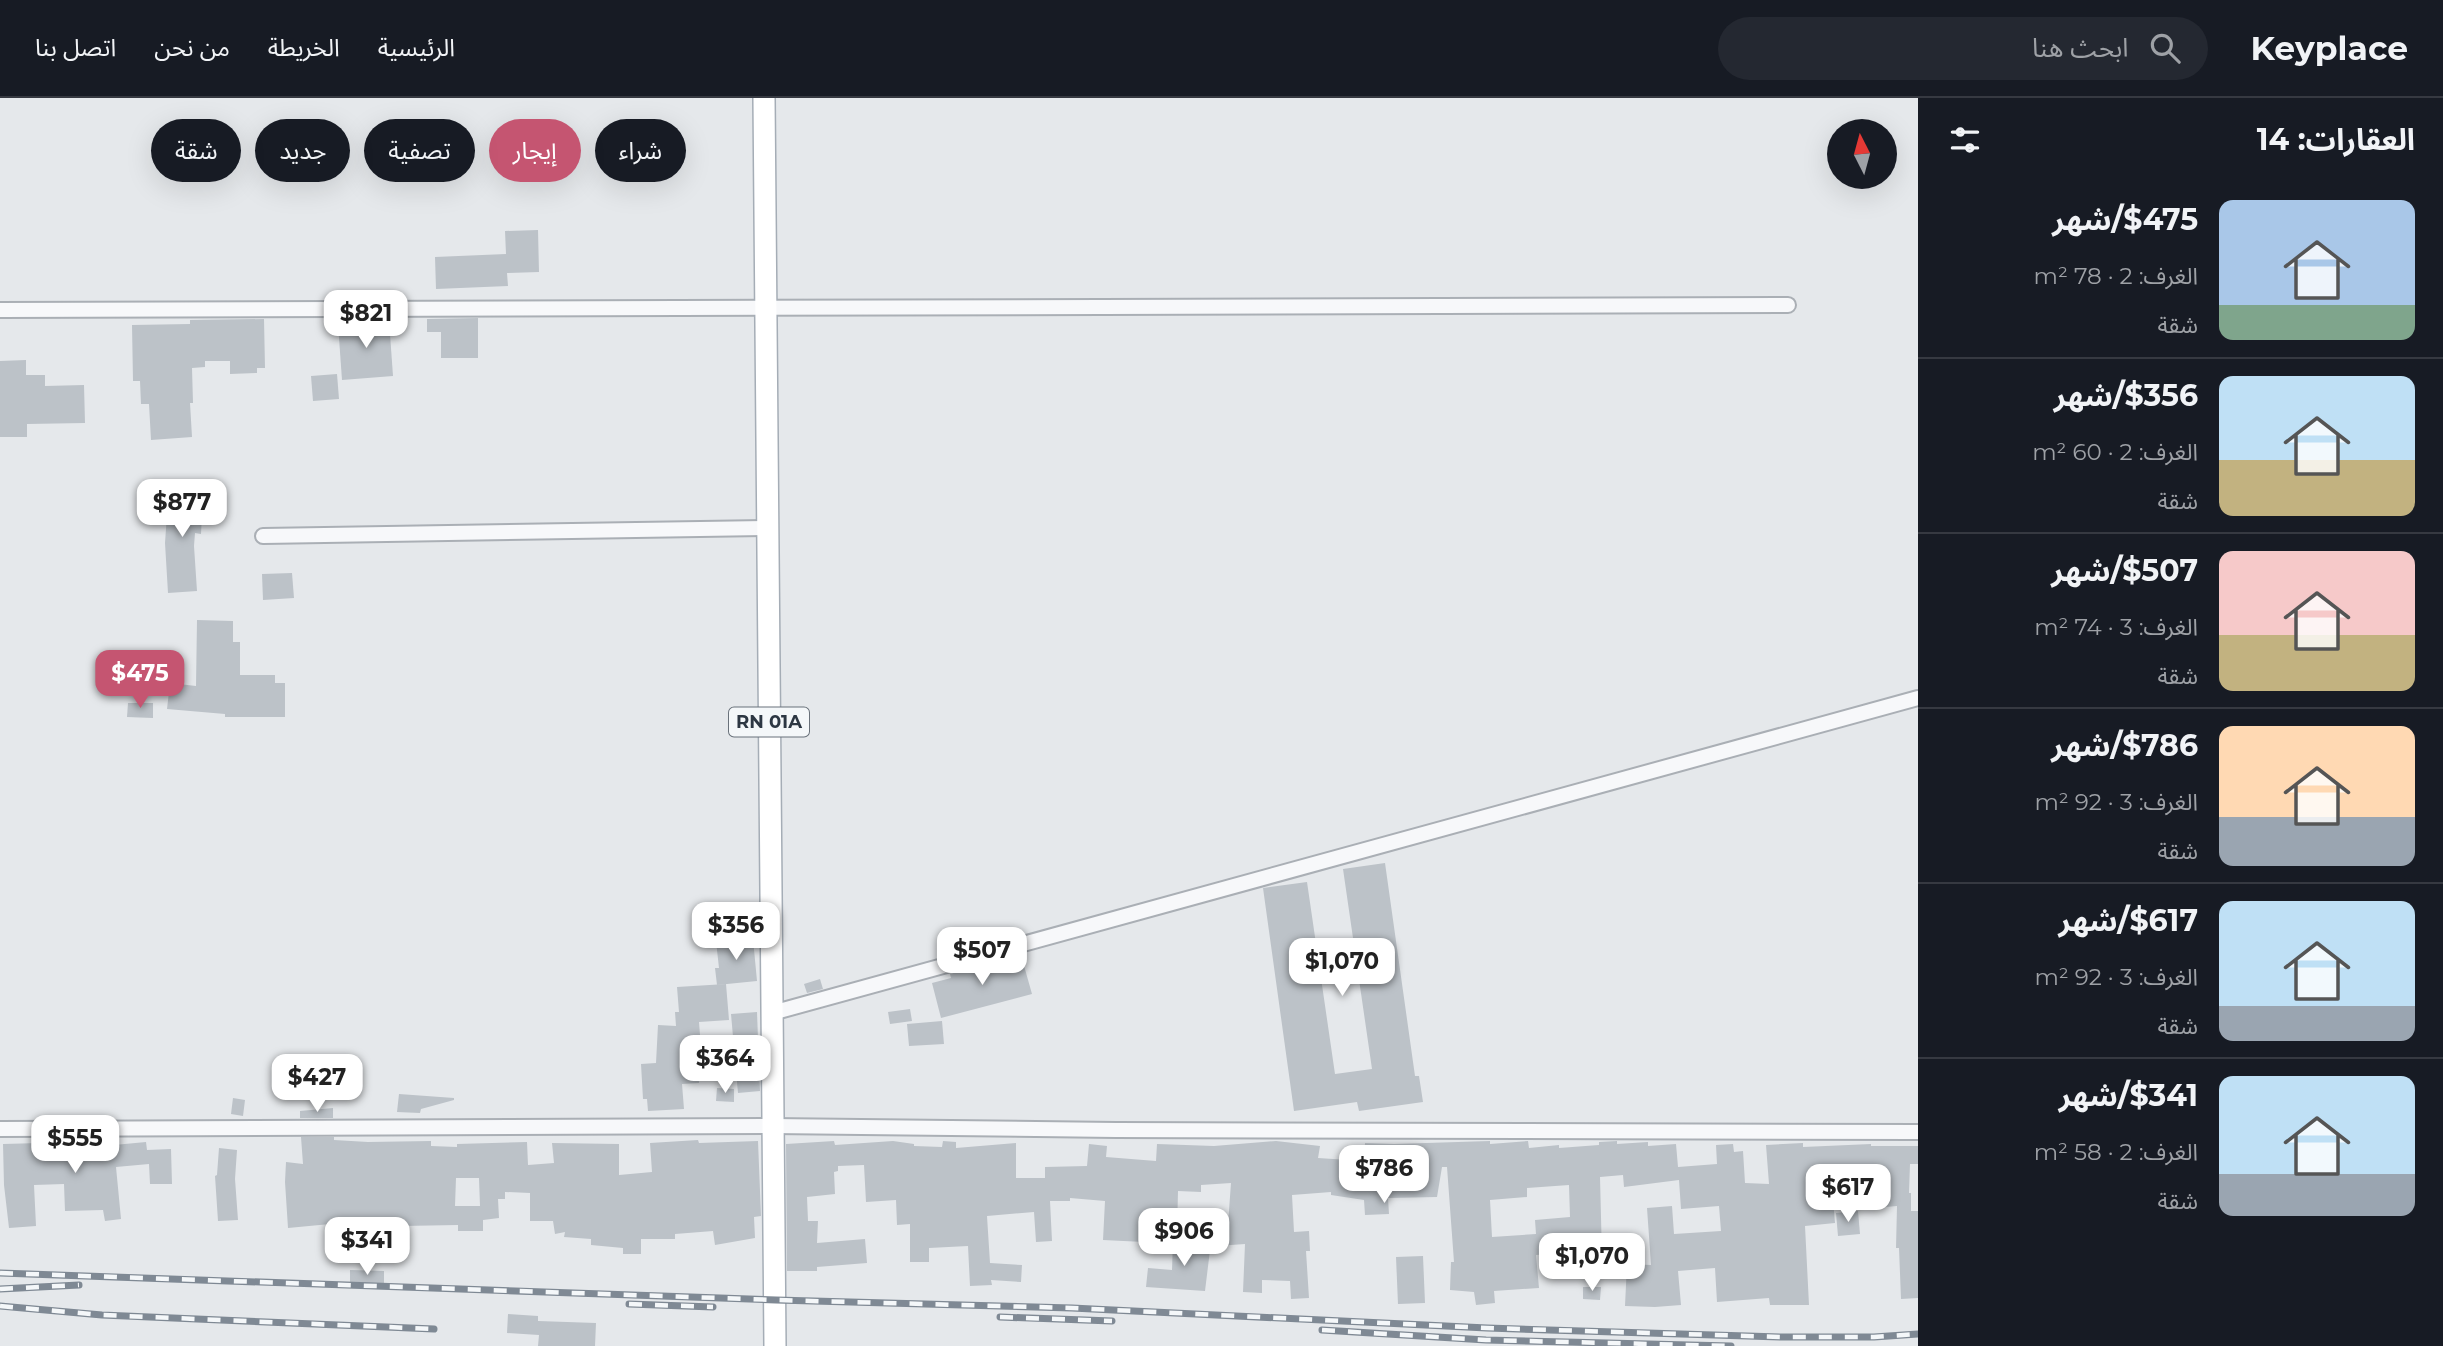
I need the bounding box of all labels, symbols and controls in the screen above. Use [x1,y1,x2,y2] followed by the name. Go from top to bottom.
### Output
[1718,17,2208,80] search box
[2250,28,2408,68] text: Keyplace
[2146,29,2184,67] icon: search
[2032,32,2128,64] text: ابحث هنا
[35,33,116,62] text: اتصل بنا
[154,33,230,62] text: من نحن
[268,33,340,62] text: الخريطة
[378,33,455,62] text: الرئيسية
[151,119,241,182] chip: شقة
[255,119,350,182] chip: جديد
[364,119,475,182] chip: تصفية
[489,119,581,182] chip: إيجار
[595,119,686,182] chip: شراء
[1827,119,1897,189] north arrow
[1827,119,1897,189] map controls
[1946,121,1984,159] icon: filters
[2257,121,2415,158] text: العقارات: 14
[2052,201,2198,238] text: $475/شهر
[2275,228,2359,312] icon: home
[2034,262,2198,290] text: الغرف: 2 · 78 m²
[325,290,407,350] pin: $821
[340,299,392,327] text: $821
[2157,311,2198,339] text: شقة
[2054,377,2198,414] text: $356/شهر
[2275,404,2359,488] icon: home
[2032,438,2198,466] text: الغرف: 2 · 60 m²
[141,480,223,539] pin: $877
[2157,487,2198,515] text: شقة
[153,488,211,516] text: $877
[2051,552,2198,589] text: $507/شهر
[2275,579,2359,663] icon: home
[2034,613,2198,641] text: الغرف: 3 · 74 m²
[99,650,181,710] pin: $475
[111,659,169,687] text: $475
[2157,662,2198,690] text: شقة
[729,708,809,736] road number: RN 01A
[2051,727,2198,764] text: $786/شهر
[2275,754,2359,838] icon: home
[2034,788,2198,816] text: الغرف: 3 · 92 m²
[2157,837,2198,865] text: شقة
[695,902,777,962] pin: $356
[2058,902,2198,939] text: $617/شهر
[708,911,764,939] text: $356
[941,928,1023,987] pin: $507
[2275,929,2359,1013] icon: home
[953,936,1011,964] text: $507
[1285,939,1399,998] pin: $1,070
[1305,947,1379,975] text: $1,070
[2034,963,2198,991] text: الغرف: 3 · 92 m²
[2157,1012,2198,1040] text: شقة
[684,1035,766,1095] pin: $364
[696,1044,754,1072] text: $364
[276,1054,358,1114] pin: $427
[288,1063,346,1091] text: $427
[2059,1077,2198,1114] text: $341/شهر
[2275,1104,2359,1188] icon: home
[34,1116,116,1175] pin: $555
[47,1124,103,1152] text: $555
[2034,1138,2198,1166] text: الغرف: 2 · 58 m²
[1343,1146,1425,1205] pin: $786
[1355,1154,1413,1182] text: $786
[1807,1164,1889,1224] pin: $617
[1822,1173,1874,1201] text: $617
[2157,1187,2198,1215] text: شقة
[1143,1208,1225,1268] pin: $906
[1154,1217,1214,1245] text: $906
[326,1218,408,1277] pin: $341
[341,1226,393,1254] text: $341
[1535,1234,1649,1293] pin: $1,070
[1555,1242,1629,1270] text: $1,070

